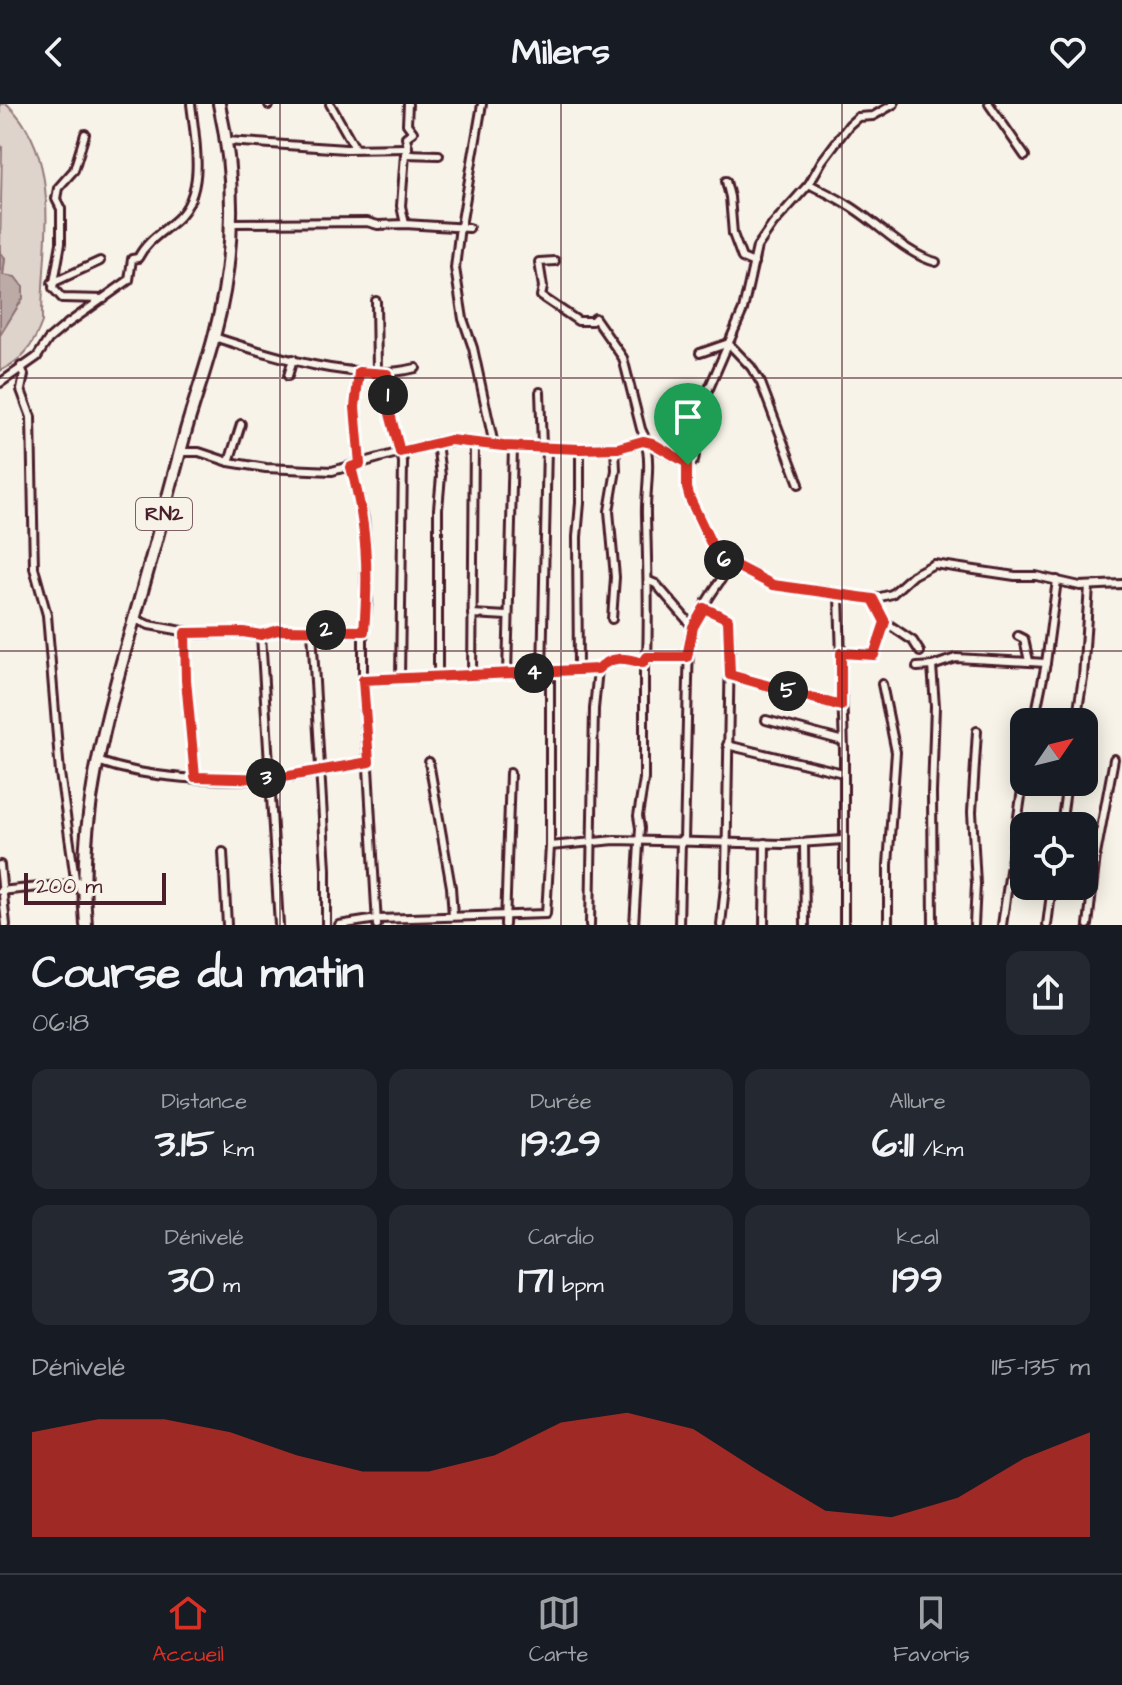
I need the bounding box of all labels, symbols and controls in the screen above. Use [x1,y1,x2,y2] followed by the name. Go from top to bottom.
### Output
[512,27,610,78] text: Milers
[32,30,76,74] icon: back
[1046,30,1090,74] icon: heart
[368,375,408,415] pin: 1
[387,379,389,410] text: 1
[654,383,722,465] pin
[666,395,710,439] icon: arrive
[136,498,192,530] road number: RN2
[704,540,744,580] pin: 6
[717,544,731,575] text: 6
[306,610,346,650] pin: 2
[320,614,332,645] text: 2
[514,653,554,693] pin: 4
[527,657,541,688] text: 4
[768,671,808,711] pin: 5
[780,675,796,706] text: 5
[1010,708,1098,796] north arrow
[1010,708,1098,900] map controls
[246,758,286,798] pin: 3
[260,762,272,793] text: 3
[1010,812,1098,900] button: locate
[24,869,166,905] scale bar
[36,871,102,902] text: 200 m
[32,944,364,1005] text: Course du matin
[1006,951,1090,1035] button: share
[32,1005,89,1041] text: 06:18
[162,1086,247,1117] text: Distance
[530,1086,592,1117] text: Durée
[890,1086,946,1117] text: Allure
[155,1117,214,1172] text: 3.15
[521,1117,601,1172] text: 19:29
[872,1117,914,1172] text: 6:11
[214,1134,254,1165] text: km
[914,1134,963,1165] text: /km
[165,1222,244,1253] text: Dénivelé
[528,1222,594,1253] text: Cardio
[897,1222,939,1253] text: kcal
[169,1253,214,1308] text: 30
[518,1253,553,1308] text: 171
[892,1253,943,1308] text: 199
[214,1270,240,1301] text: m
[553,1270,604,1301] text: bpm
[32,1349,126,1385] text: Dénivelé
[991,1349,1090,1385] text: 115–135 m
[152,1591,224,1670] tab: Accueil
[529,1591,588,1670] tab: Carte
[893,1591,970,1670] tab: Favoris

